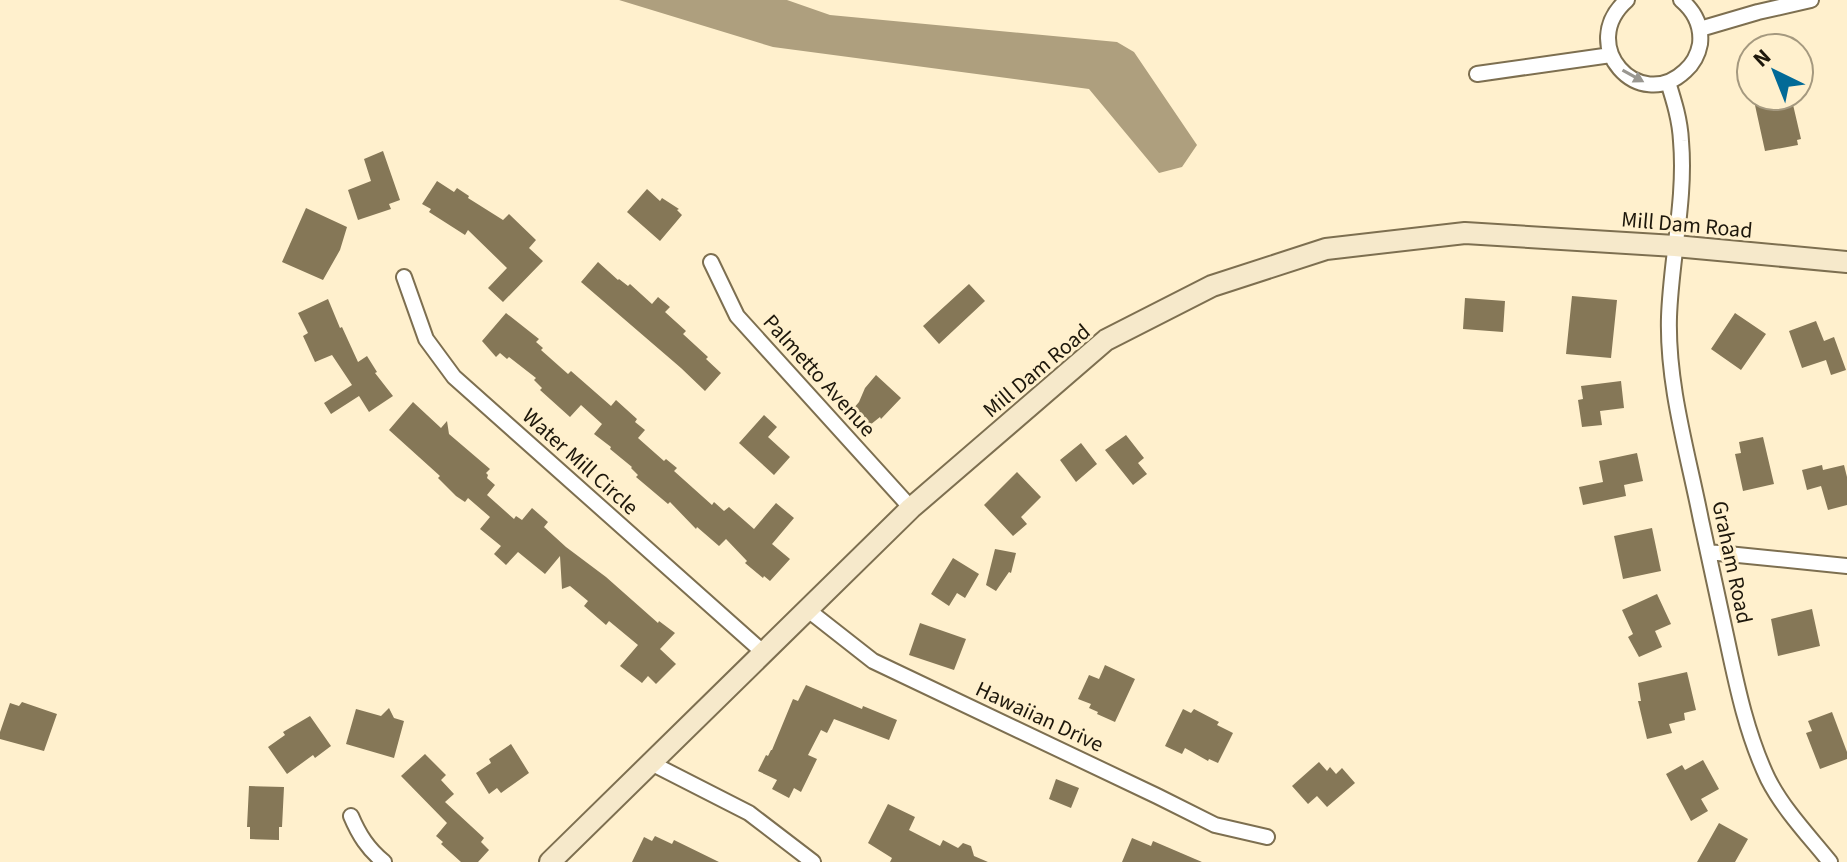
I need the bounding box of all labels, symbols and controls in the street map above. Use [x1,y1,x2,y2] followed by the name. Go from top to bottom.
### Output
[1735,32,1815,112] north arrow
[1746,41,1778,75] text: N
[1622,69,1644,83] one-way arrow
[1620,203,1754,247] street label: Mill Dam Road
[755,307,883,444] street label: Palmetto Avenue
[976,316,1097,425] street label: Mill Dam Road
[515,401,646,523] street label: Water Mill Circle
[1703,498,1761,627] street label: Graham Road
[970,673,1109,761] street label: Hawaiian Drive

